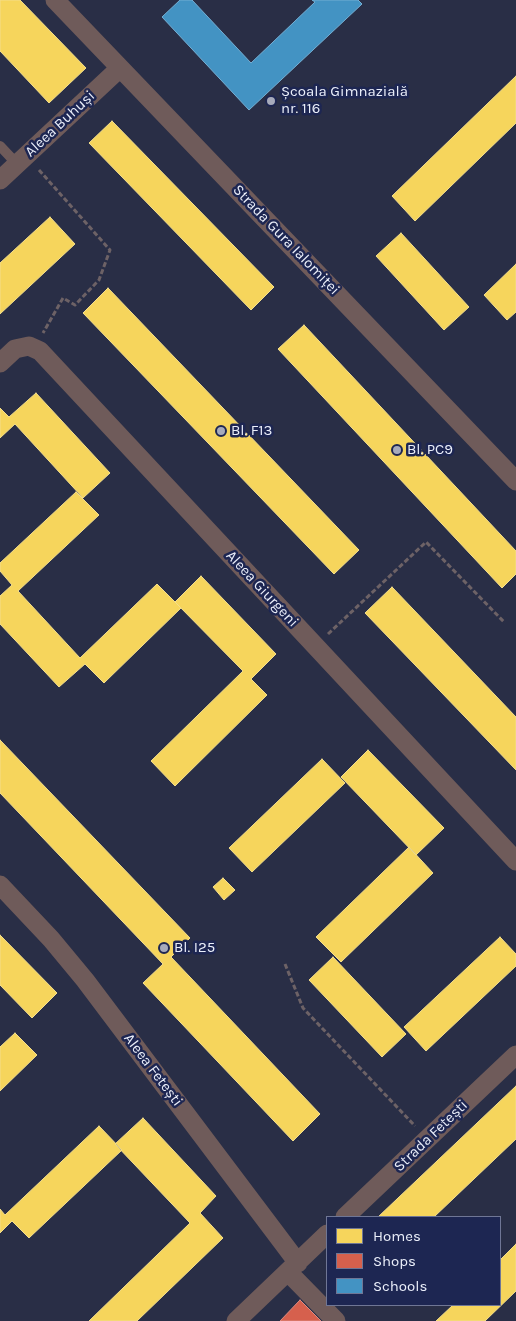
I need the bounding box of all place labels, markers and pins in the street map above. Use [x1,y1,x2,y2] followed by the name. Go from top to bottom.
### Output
[281,83,408,118] place label: Școala Gimnazială nr. 116
[265,95,277,107] marker: Școala Gimnazială nr. 116
[231,422,272,440] place label: Bl. F13
[215,425,227,437] marker: Bl. F13
[407,441,453,459] place label: Bl. PC9
[391,444,403,456] marker: Bl. PC9
[174,939,215,957] place label: Bl. I25
[158,942,170,954] marker: Bl. I25

